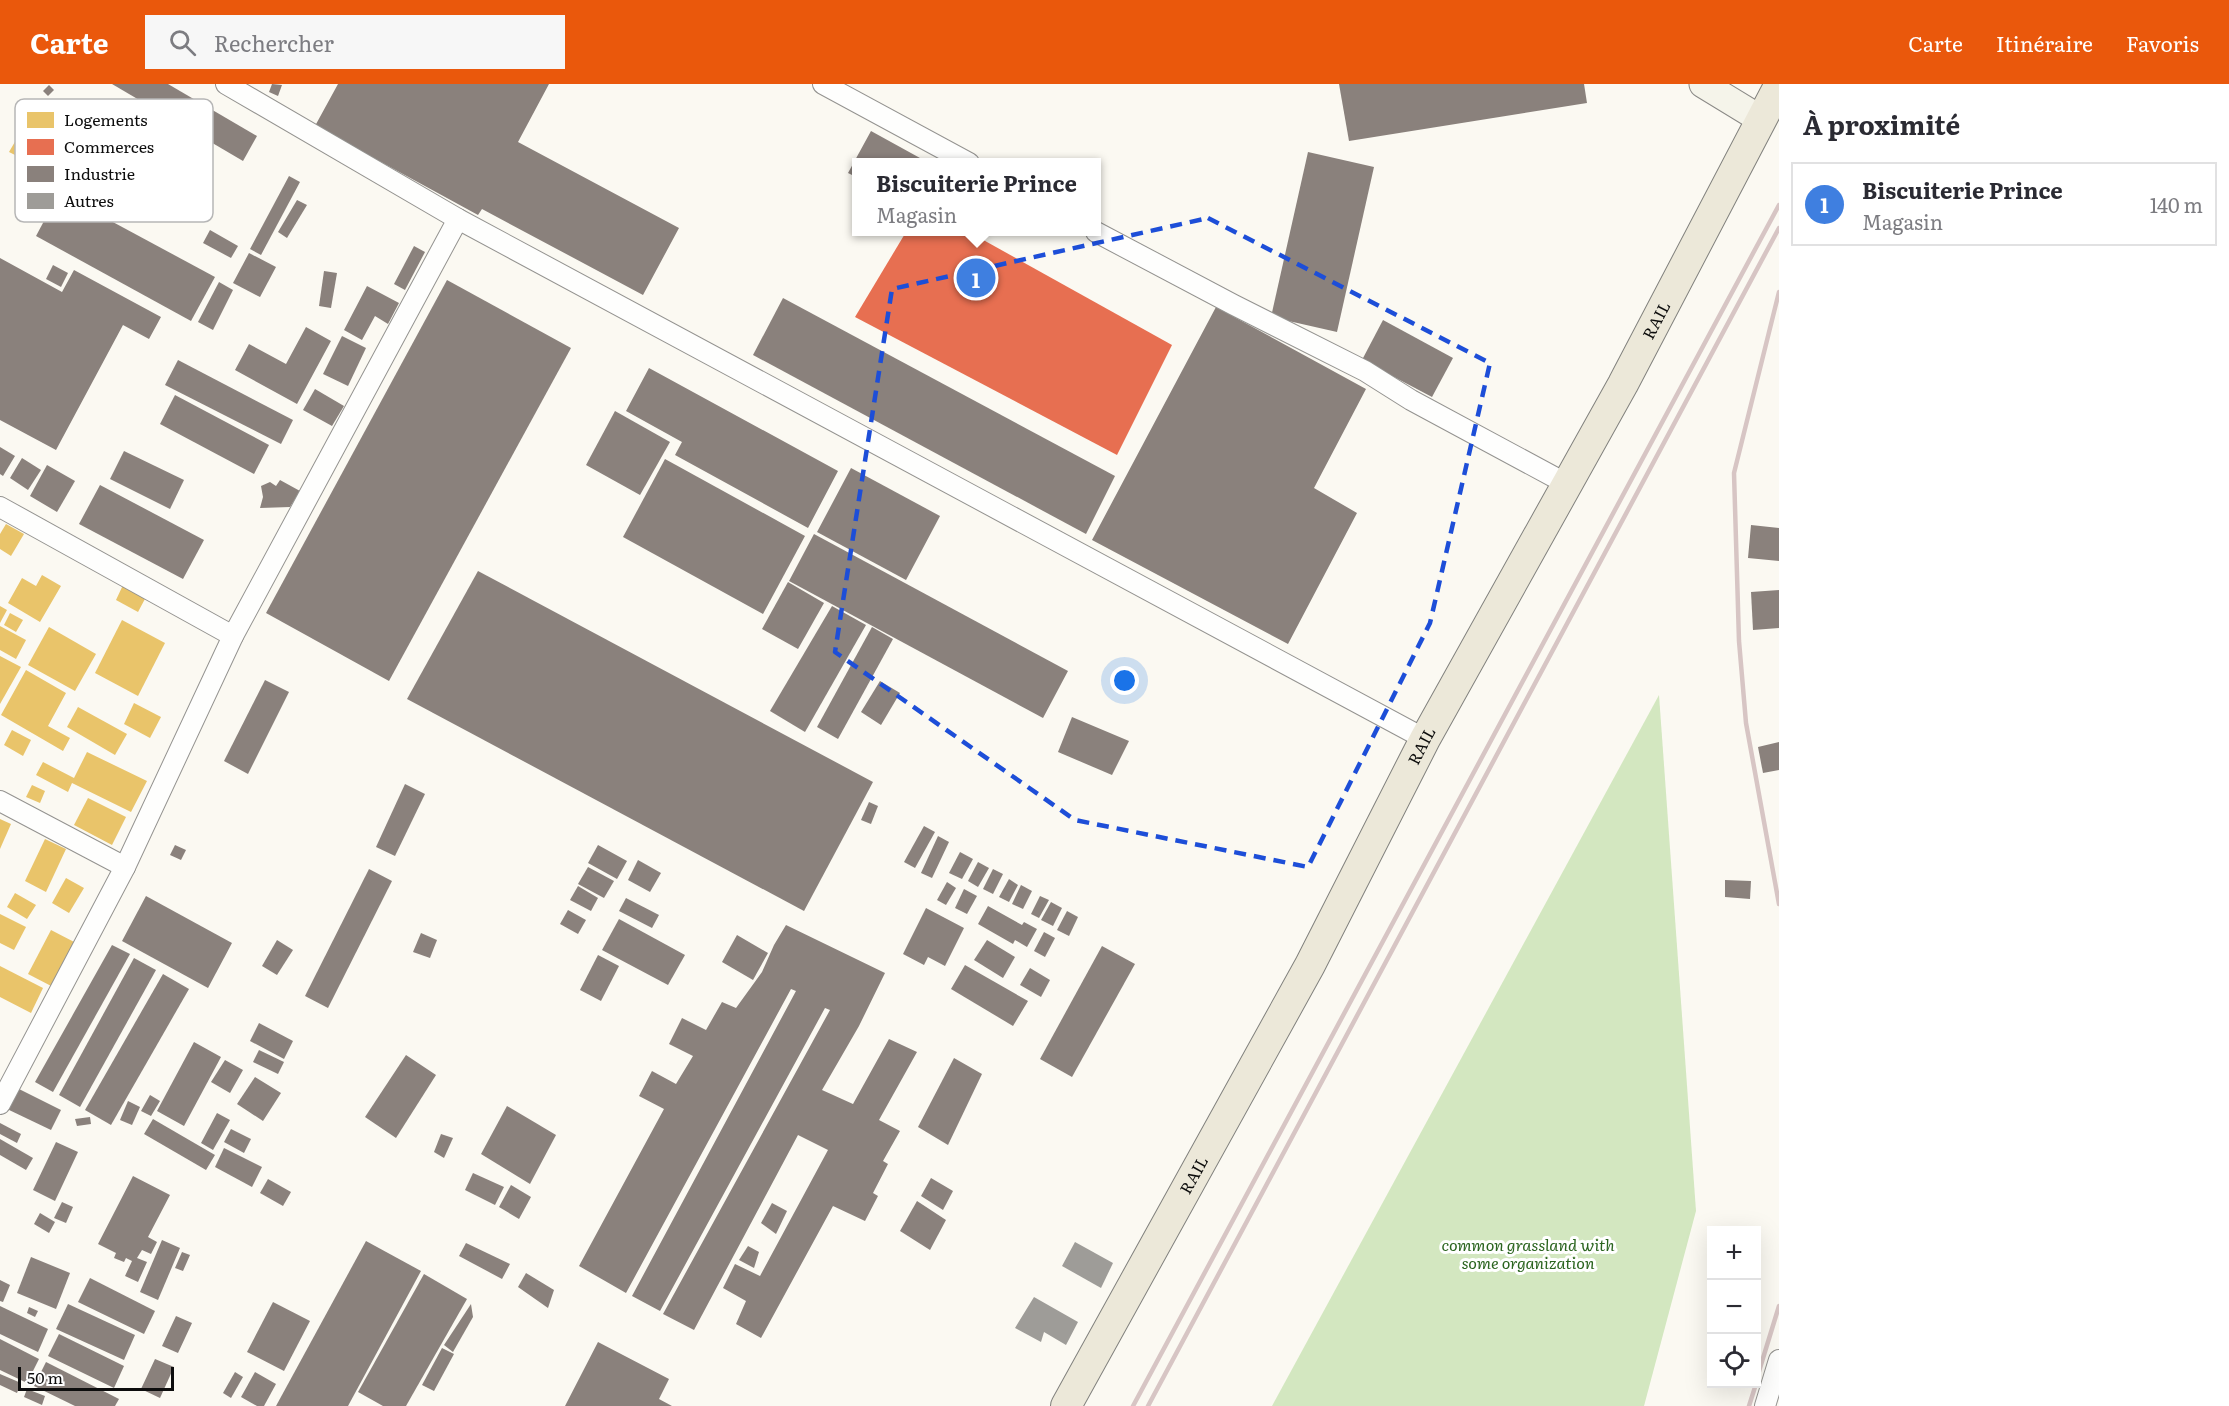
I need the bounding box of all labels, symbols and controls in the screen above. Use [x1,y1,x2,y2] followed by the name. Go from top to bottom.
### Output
[145,15,565,69] search box
[30,21,109,63] text: Carte
[166,26,199,59] icon: search
[214,26,334,59] text: Rechercher
[1908,27,1963,58] text: Carte
[1996,27,2093,58] text: Itinéraire
[2126,27,2199,58] text: Favoris
[15,99,213,222] legend
[1803,104,1960,143] text: À proximité
[64,107,147,131] text: Logements
[64,134,154,158] text: Commerces
[852,158,1101,236] popup
[64,161,135,185] text: Industrie
[876,166,1077,199] text: Biscuiterie Prince
[1862,173,2063,206] text: Biscuiterie Prince
[64,188,114,212] text: Autres
[1820,189,1829,219] text: 1
[2150,189,2203,219] text: 140 m
[876,199,957,229] text: Magasin
[1862,206,1943,236] text: Magasin
[956,256,996,300] pin: 1
[1636,296,1675,343] street label: RAIL
[1110,666,1139,695] your location
[1401,722,1441,769] street label: RAIL
[1173,1151,1213,1198] street label: RAIL
[1707,1226,1761,1388] map controls
[1707,1226,1761,1280] button: +
[1441,1232,1615,1274] park label: common grassland with some organization
[1707,1280,1761,1334] button: −
[1707,1334,1761,1388] button: locate
[18,1364,174,1392] scale bar
[27,1365,63,1389] text: 50 m

